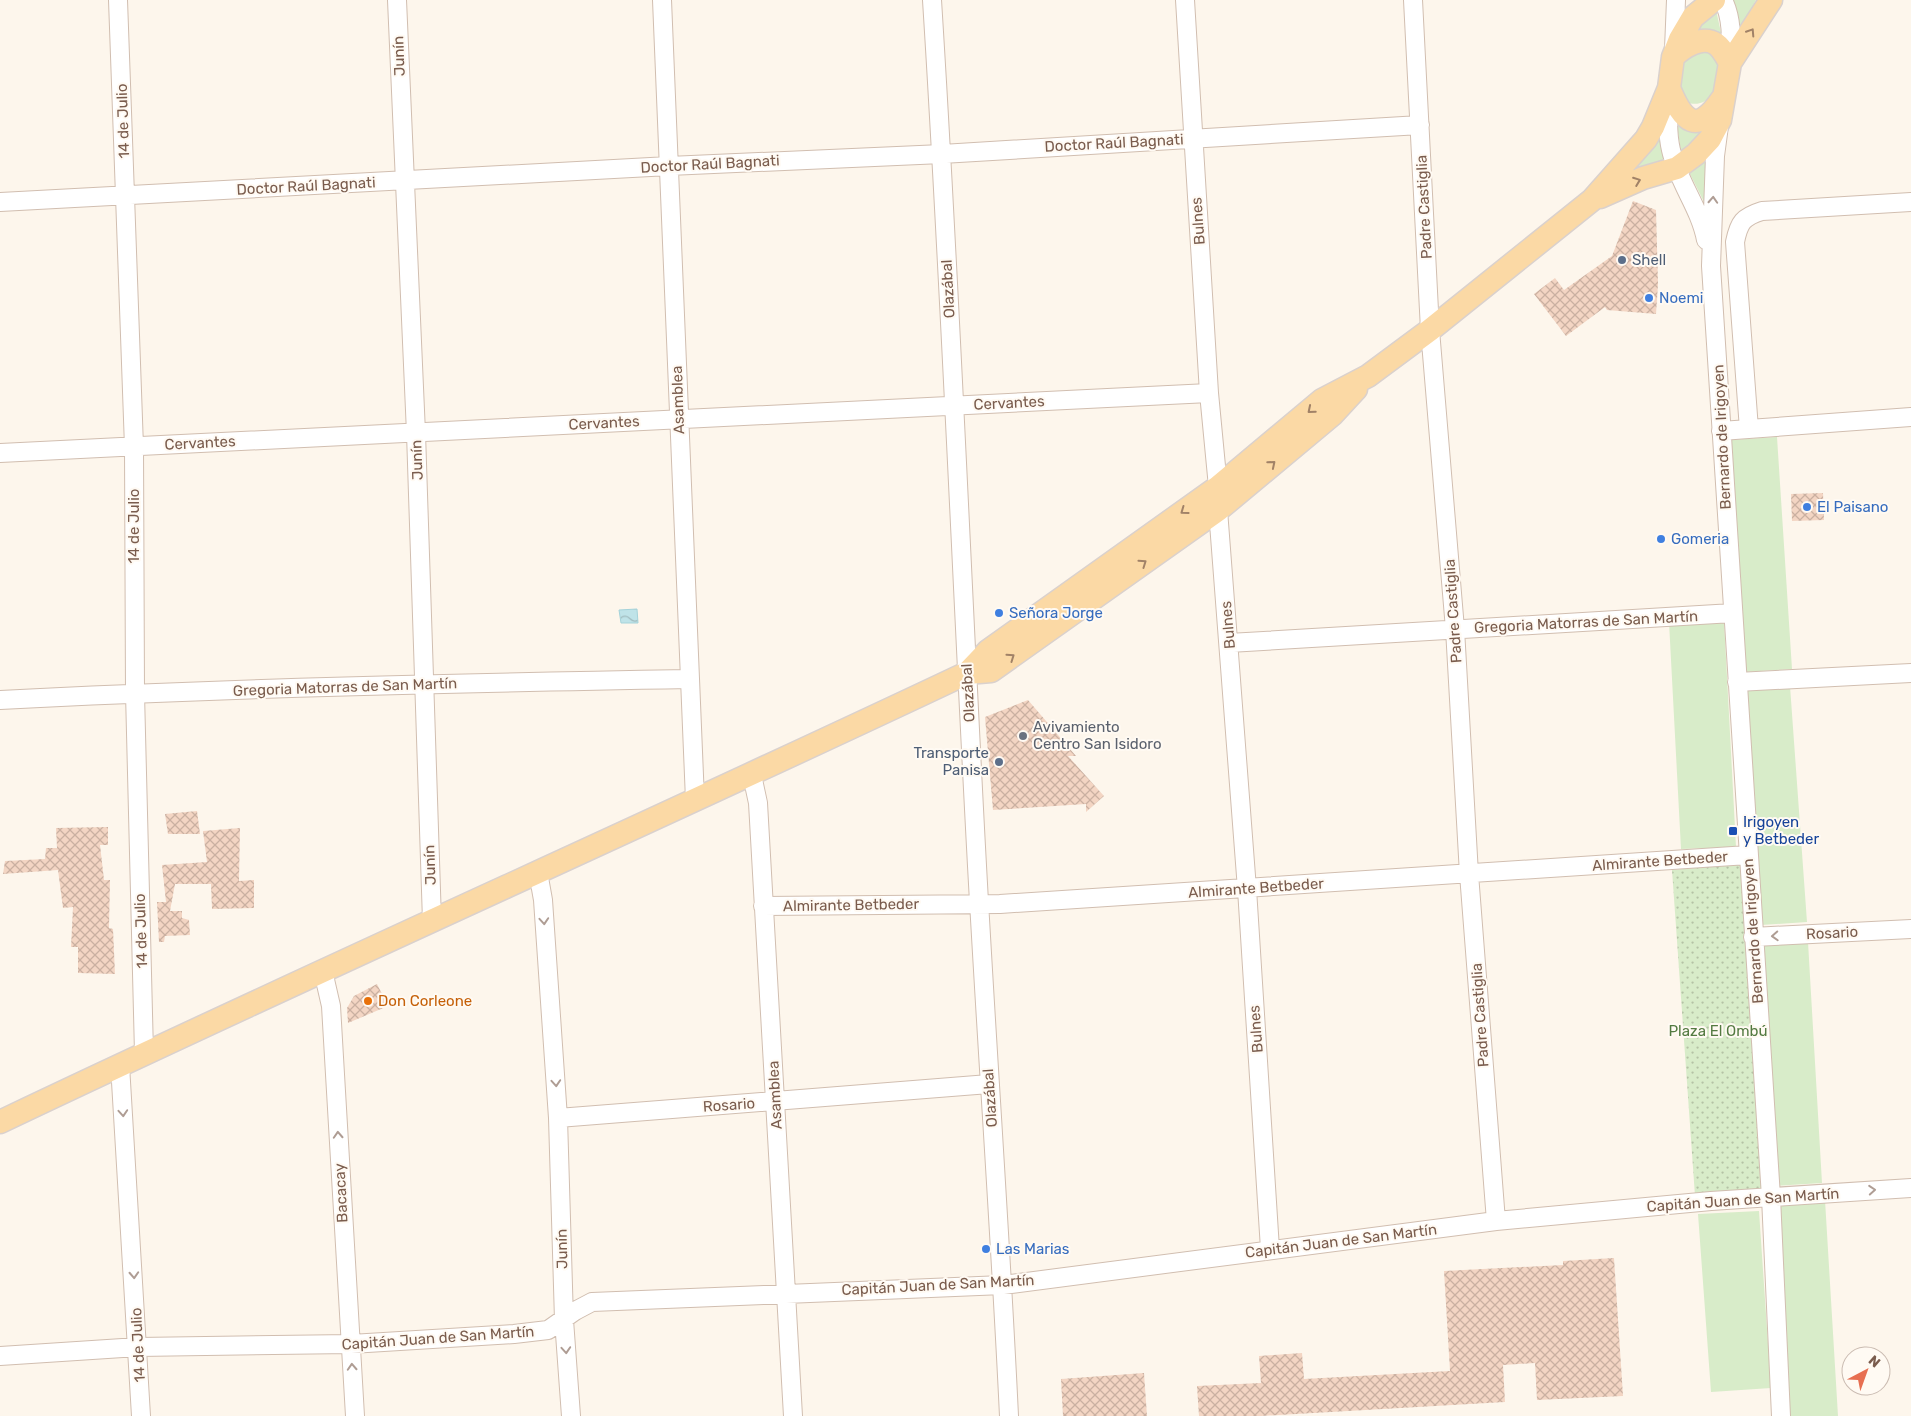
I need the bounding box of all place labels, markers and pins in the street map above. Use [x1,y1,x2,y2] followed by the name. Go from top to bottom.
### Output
[1632,251,1666,269] place label: Shell
[1616,254,1628,266] marker: Shell
[1659,289,1703,307] place label: Noemi
[1643,292,1655,304] marker: Noemi
[1817,498,1888,516] place label: El Paisano
[1801,501,1813,513] marker: El Paisano
[1671,530,1729,548] place label: Gomeria
[1655,533,1667,545] marker: Gomeria
[1009,604,1103,622] place label: Señora Jorge
[993,607,1005,619] marker: Señora Jorge
[1033,718,1162,753] place label: Avivamiento Centro San Isidoro
[1017,730,1029,742] marker: Avivamiento Centro San Isidoro
[913,744,989,779] place label: Transporte Panisa
[993,756,1005,768] marker: Transporte Panisa
[1743,813,1819,848] place label: Irigoyen y Betbeder
[1727,825,1739,837] marker: Irigoyen y Betbeder
[378,992,472,1010] place label: Don Corleone
[362,995,374,1007] marker: Don Corleone
[996,1240,1070,1258] place label: Las Marias
[980,1243,992,1255] marker: Las Marias

